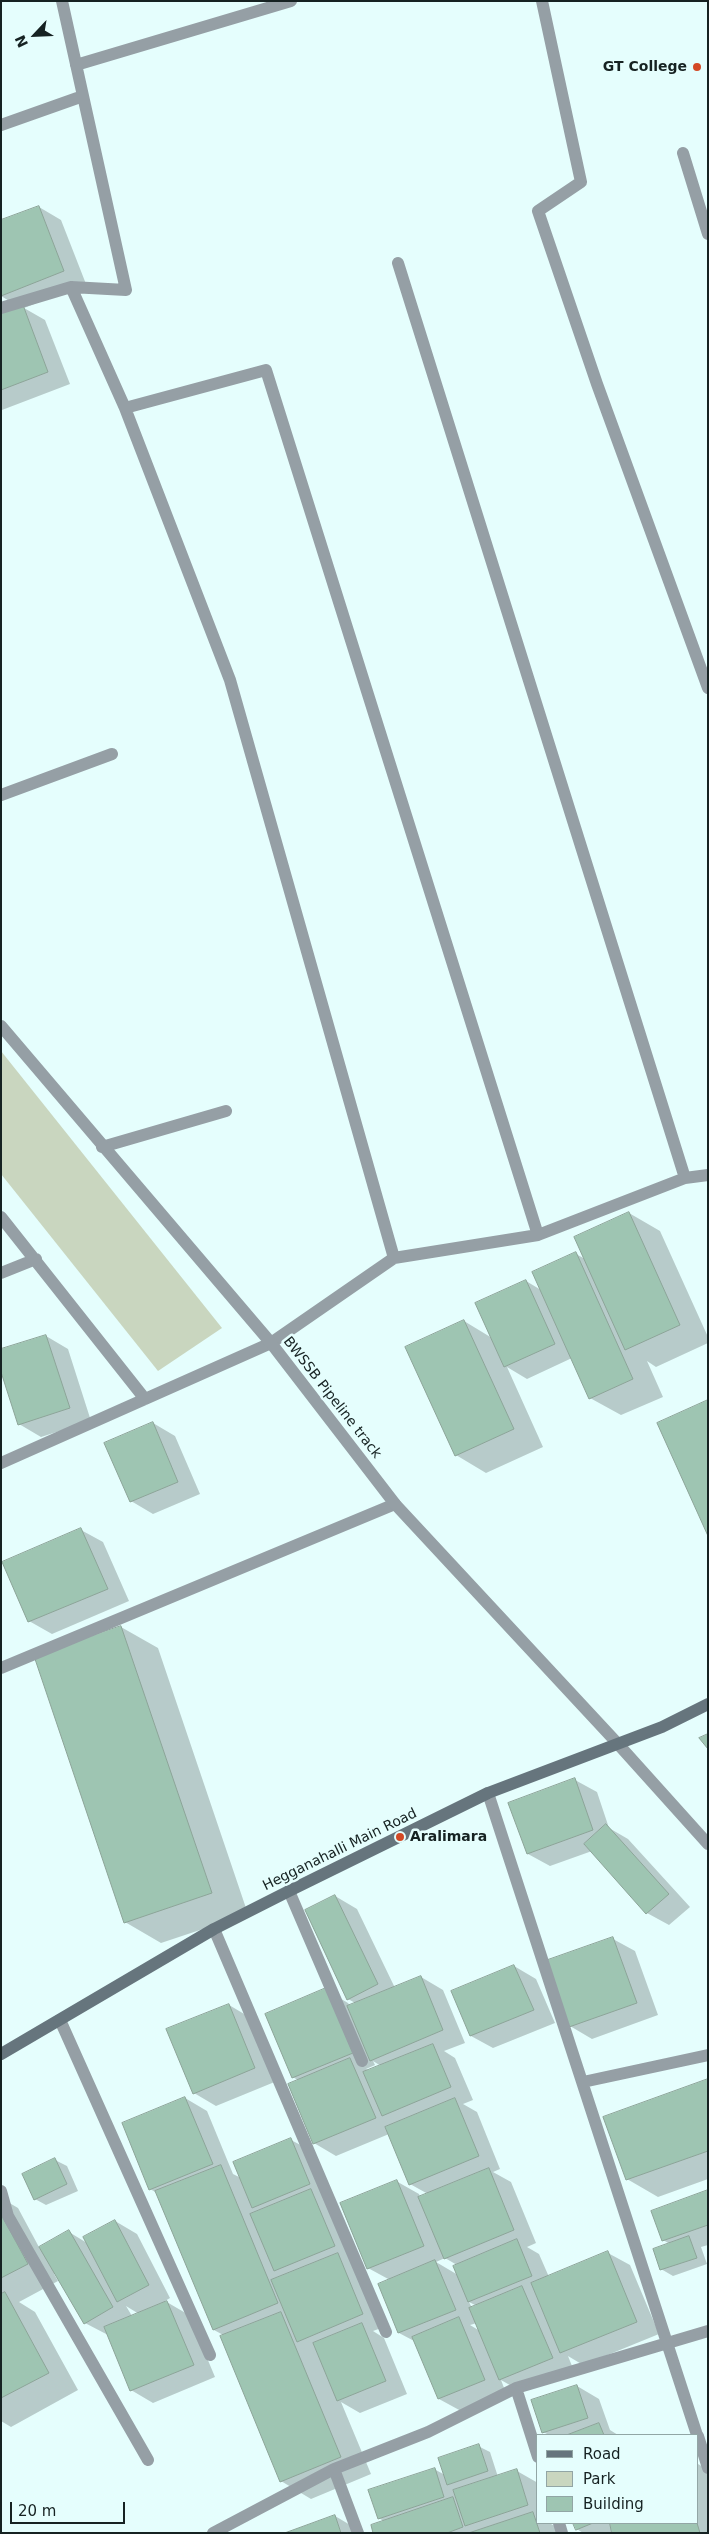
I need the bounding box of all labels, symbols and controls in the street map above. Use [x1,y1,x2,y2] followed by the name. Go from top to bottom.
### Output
[10,10,60,60] north arrow
[12,33,31,50] text: N
[603,59,687,75] place label: GT College
[691,61,703,73] marker: GT College
[279,1334,385,1462] street label: BWSSB Pipeline track
[260,1805,420,1895] street label: Hegganahalli Main Road
[410,1829,487,1845] place label: Aralimara
[394,1831,406,1843] marker: Aralimara
[536,2434,699,2524] legend
[583,2445,621,2463] text: Road
[583,2470,615,2488] text: Park
[12,2492,128,2524] scale bar
[583,2495,644,2513] text: Building
[18,2502,56,2520] text: 20 m

